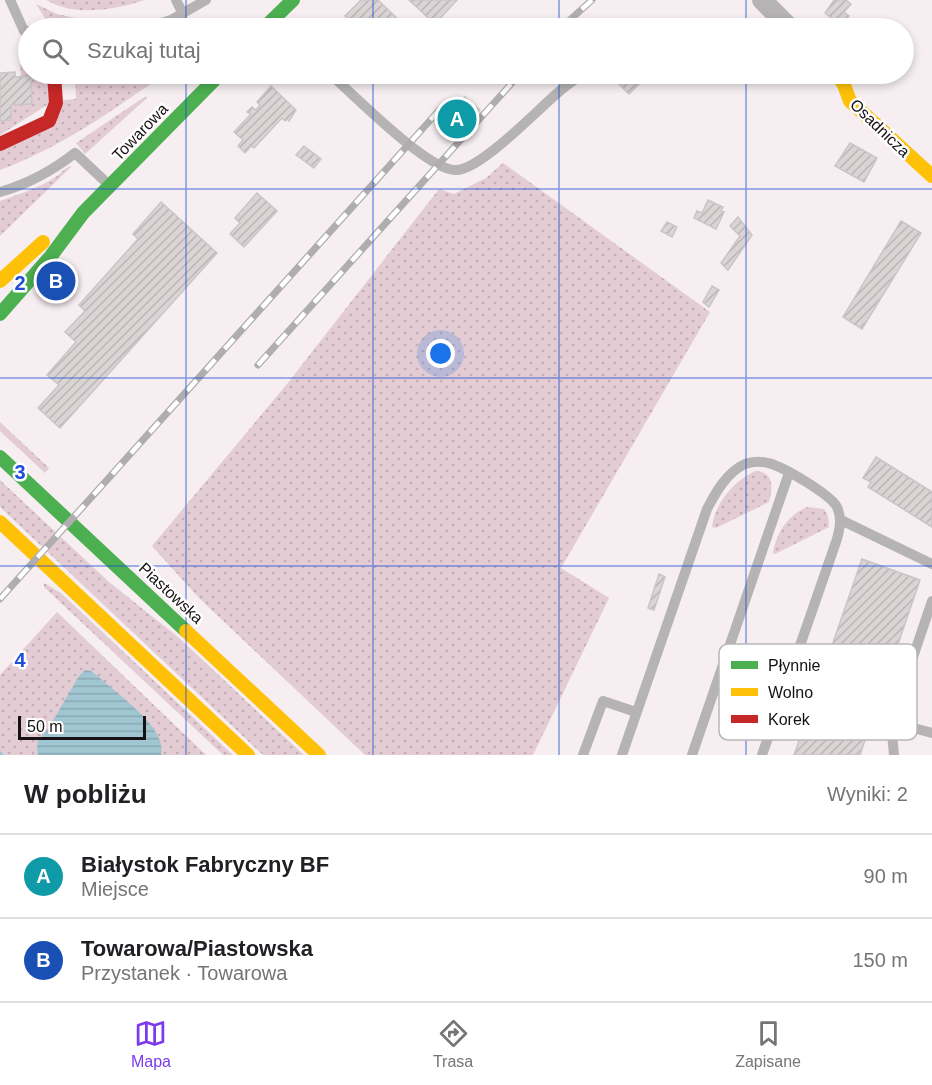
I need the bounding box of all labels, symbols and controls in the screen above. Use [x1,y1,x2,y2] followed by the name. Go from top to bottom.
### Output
[18,18,914,84] search box
[39,35,72,68] icon: search
[87,38,201,63] text: Szukaj tutaj
[438,96,476,142] pin: A
[847,96,913,160] street label: Osadnicza
[109,100,171,164] street label: Towarowa
[36,258,76,304] pin: B
[14,272,26,294] text: 2
[426,339,455,368] your location
[14,461,26,483] text: 3
[136,559,206,627] street label: Piastowska
[719,644,917,740] legend
[14,649,26,671] text: 4
[768,657,821,674] text: Płynnie
[768,684,813,701] text: Wolno
[768,711,811,728] text: Korek
[18,713,146,740] scale bar
[27,718,63,735] text: 50 m
[24,779,147,809] text: W pobliżu
[827,783,908,805] text: Wyniki: 2
[81,852,329,877] text: Białystok Fabryczny BF
[36,865,51,887] text: A
[864,865,908,887] text: 90 m
[81,878,149,900] text: Miejsce
[81,936,313,961] text: Towarowa/Piastowska
[36,949,51,971] text: B
[852,949,908,971] text: 150 m
[81,962,287,984] text: Przystanek · Towarowa
[131,1017,171,1071] tab: Mapa
[433,1017,473,1071] tab: Trasa
[735,1017,801,1071] tab: Zapisane

